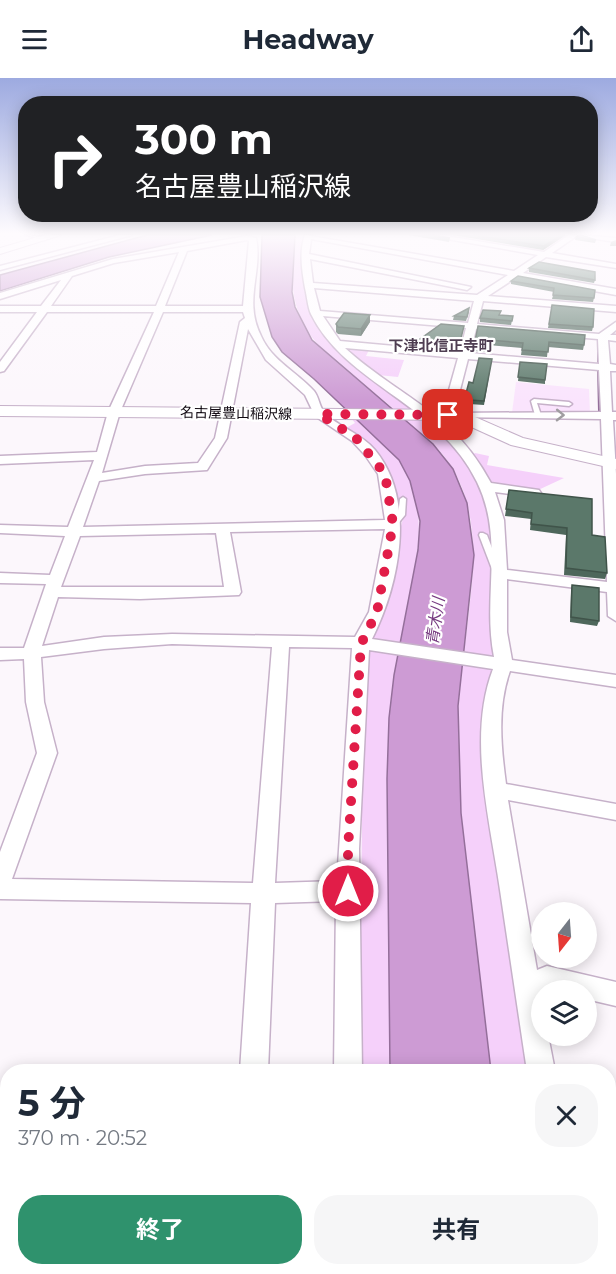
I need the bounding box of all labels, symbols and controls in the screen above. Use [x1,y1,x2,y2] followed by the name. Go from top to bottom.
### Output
[18,23,51,56] icon: menu
[242,23,374,56] text: Headway
[565,23,598,56] icon: share
[135,113,273,165] text: 300 m
[36,120,114,198] icon: right
[135,170,351,203] text: 名古屋豊山稲沢線
[388,336,494,355] district label: 下津北信正寺町
[422,389,473,440] pin
[431,398,464,431] icon: arrive
[180,403,292,423] street label: 名古屋豊山稲沢線
[555,409,564,422] one-way arrow
[423,594,449,646] water label: 青木川
[316,859,380,923] position arrow
[531,902,597,968] north arrow
[531,902,597,1046] map controls
[531,980,597,1046] button: layers
[18,1081,86,1125] text: 5 分
[535,1084,598,1147] button: close
[18,1126,147,1150] text: 370 m · 20:52
[18,1195,302,1264] button: 終了
[314,1195,598,1264] button: 共有

